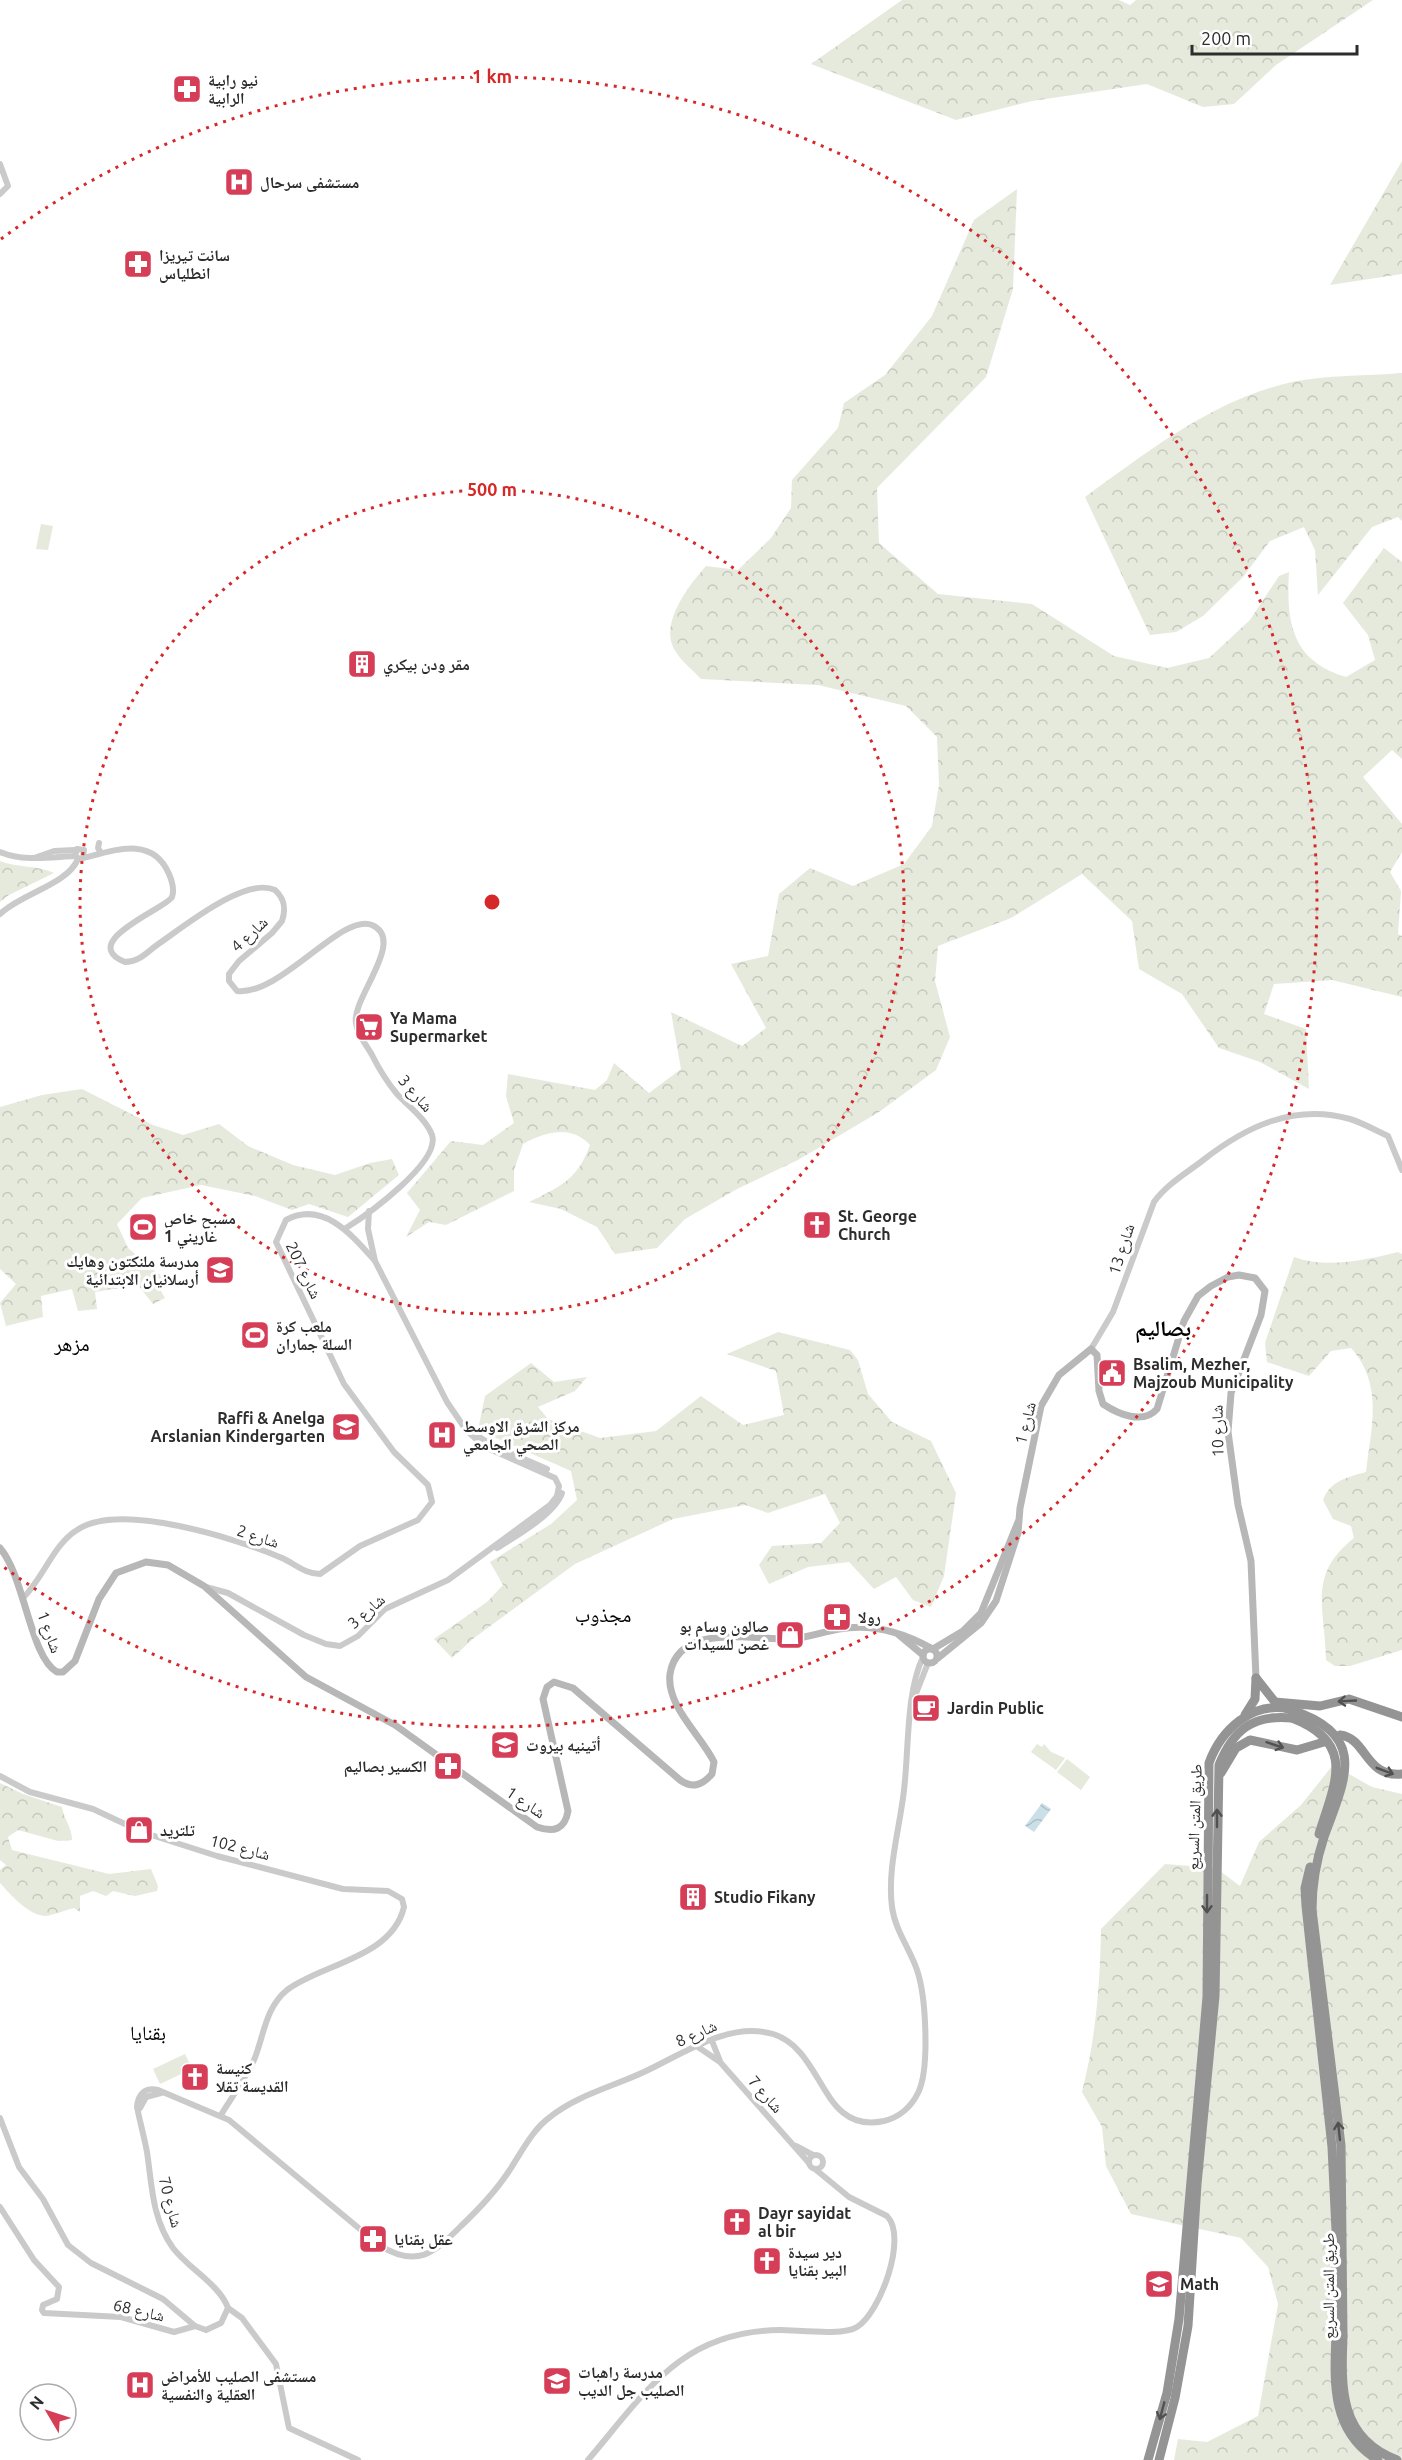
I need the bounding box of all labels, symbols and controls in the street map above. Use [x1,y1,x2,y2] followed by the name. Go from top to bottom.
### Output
[1192,18,1357,56] scale bar
[1201,28,1251,48] text: 200 m
[472,66,512,86] text: 1 km
[208,71,258,108] place label: نيو رابية الرابية
[171,73,203,105] pharmacy icon: نيو رابية الرابية
[223,166,255,198] hospital icon: مستشفى سرحال
[260,173,359,192] place label: مستشفى سرحال
[159,246,230,283] place label: سانت تيريزا انطلياس
[122,248,154,280] pharmacy icon: سانت تيريزا انطلياس
[467,479,517,499] text: 500 m
[346,648,378,680] building icon: مقر ودن بيكري
[383,655,470,677] place label: مقر ودن بيكري
[482,892,502,912] centre of rings
[227,913,272,957] street label: شارع 4
[390,1009,488,1045] place label: Ya Mama Supermarket
[353,1011,385,1043] supermarket icon: Ya Mama Supermarket
[394,1071,437,1116] street label: شارع 3
[838,1207,917,1243] place label: St. George Church
[164,1209,236,1249] place label: مسبح خاص غاريني 1
[801,1209,833,1241] church icon: St. George Church
[127,1211,159,1243] sports icon: مسبح خاص غاريني 1
[1104,1221,1140,1277] street label: شارع 13
[281,1239,325,1302] street label: شارع 207
[66,1252,199,1289] place label: مدرسة ملنكتون وهايك أرسلانيان الابتدائية
[204,1254,236,1286] school or university icon: مدرسة ملنكتون وهايك أرسلانيان الابتدائية
[1135,1315,1191,1343] district label: بصاليم
[276,1317,352,1354] place label: ملعب كرة السلة جماران
[239,1319,271,1351] sports icon: ملعب كرة السلة جماران
[53,1332,90,1355] district label: مزهر
[1133,1355,1294,1391] place label: Bsalim, Mezher, Majzoub Municipality
[1096,1357,1128,1389] public building icon: Bsalim, Mezher, Majzoub Municipality
[1011,1400,1041,1447] street label: شارع 1
[1208,1405,1228,1457] street label: شارع 10
[150,1409,325,1445] place label: Raffi & Anelga Arslanian Kindergarten
[330,1411,362,1443] school or university icon: Raffi & Anelga Arslanian Kindergarten
[463,1417,580,1457] place label: مركز الشرق الاوسط الصحي الجامعي
[426,1419,458,1451] hospital icon: مركز الشرق الاوسط الصحي الجامعي
[234,1521,281,1553] street label: شارع 2
[344,1590,389,1633] street label: شارع 3
[821,1601,853,1633] pharmacy icon: رولا
[575,1603,631,1626] district label: مجذوب
[858,1608,881,1626] place label: رولا
[32,1609,66,1656] street label: شارع 1
[679,1617,769,1654] place label: صالون وسام بو غصن للسيدات
[774,1619,806,1651] shop icon: صالون وسام بو غصن للسيدات
[910,1692,942,1724] cafe icon: Jardin Public
[1338,1696,1357,1707] one-way arrow
[947,1699,1044,1717] place label: Jardin Public
[489,1729,521,1761] school or university icon: أتينيه بيروت
[526,1736,601,1755] place label: أتينيه بيروت
[1265,1741,1284,1752] one-way arrow
[432,1750,464,1782] pharmacy icon: الكسير بصاليم
[344,1757,427,1778] place label: الكسير بصاليم
[1183,1763,1207,1871] street label: طريق المتن السريع
[1375,1766,1393,1777] one-way arrow
[502,1782,549,1823] street label: شارع 1
[1211,1808,1223,1828] one-way arrow
[123,1814,155,1846] shop icon: تلتريد
[160,1821,195,1839] place label: تلتريد
[208,1831,272,1865] street label: شارع 102
[677,1881,709,1913] building icon: Studio Fikany
[714,1888,816,1906] place label: Studio Fikany
[1201,1893,1213,1913] one-way arrow
[673,2016,720,2052] street label: شارع 8
[130,2021,166,2044] district label: بقنايا
[216,2059,288,2095] place label: كنيسة القديسة تقلا
[179,2061,211,2093] church icon: كنيسة القديسة تقلا
[744,2072,787,2117] street label: شارع 7
[1333,2121,1344,2141] one-way arrow
[154,2174,186,2230] street label: شارع 70
[758,2204,851,2240] place label: Dayr sayidat al bir
[721,2206,753,2238] church icon: Dayr sayidat al bir
[357,2223,389,2255] pharmacy icon: عقل بقنايا
[394,2230,453,2249] place label: عقل بقنايا
[1319,2233,1339,2339] street label: طريق المتن السريع
[788,2243,847,2280] place label: دير سيدة البير بقنايا
[751,2245,783,2277] church icon: دير سيدة البير بقنايا
[1143,2268,1175,2300] school or university icon: Math
[1180,2275,1219,2293] place label: Math
[111,2295,166,2327] street label: شارع 68
[578,2363,684,2400] place label: مدرسة راهبات الصليب جل الديب
[541,2365,573,2397] school or university icon: مدرسة راهبات الصليب جل الديب
[161,2367,316,2403] place label: مستشفى الصليب للأمراض العقلية والنفسية
[124,2369,156,2401] hospital icon: مستشفى الصليب للأمراض العقلية والنفسية
[18,2382,78,2442] north arrow
[26,2392,47,2413] text: N
[1156,2401,1168,2420] one-way arrow

